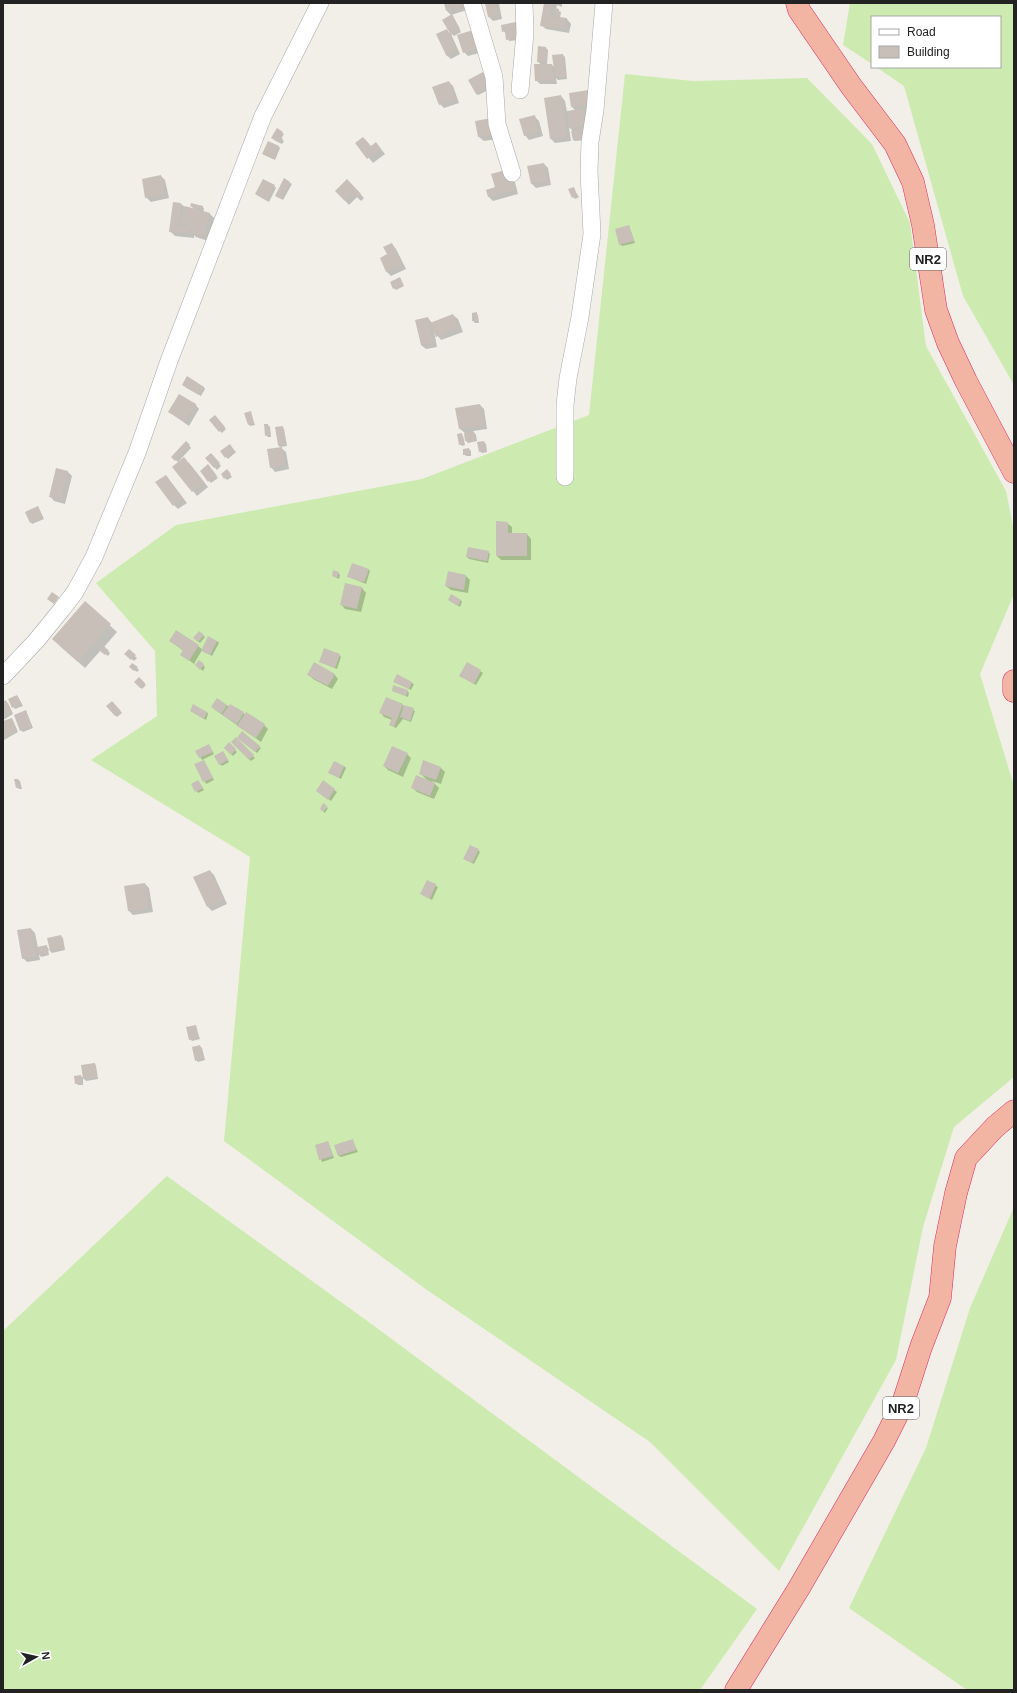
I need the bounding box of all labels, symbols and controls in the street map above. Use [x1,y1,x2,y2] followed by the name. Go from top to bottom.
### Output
[871,16,1001,68] legend
[907,25,936,39] text: Road
[907,45,950,59] text: Building
[910,248,946,270] road number: NR2
[883,1397,919,1419] road number: NR2
[16,1637,56,1677] north arrow
[39,1651,52,1660] text: N

